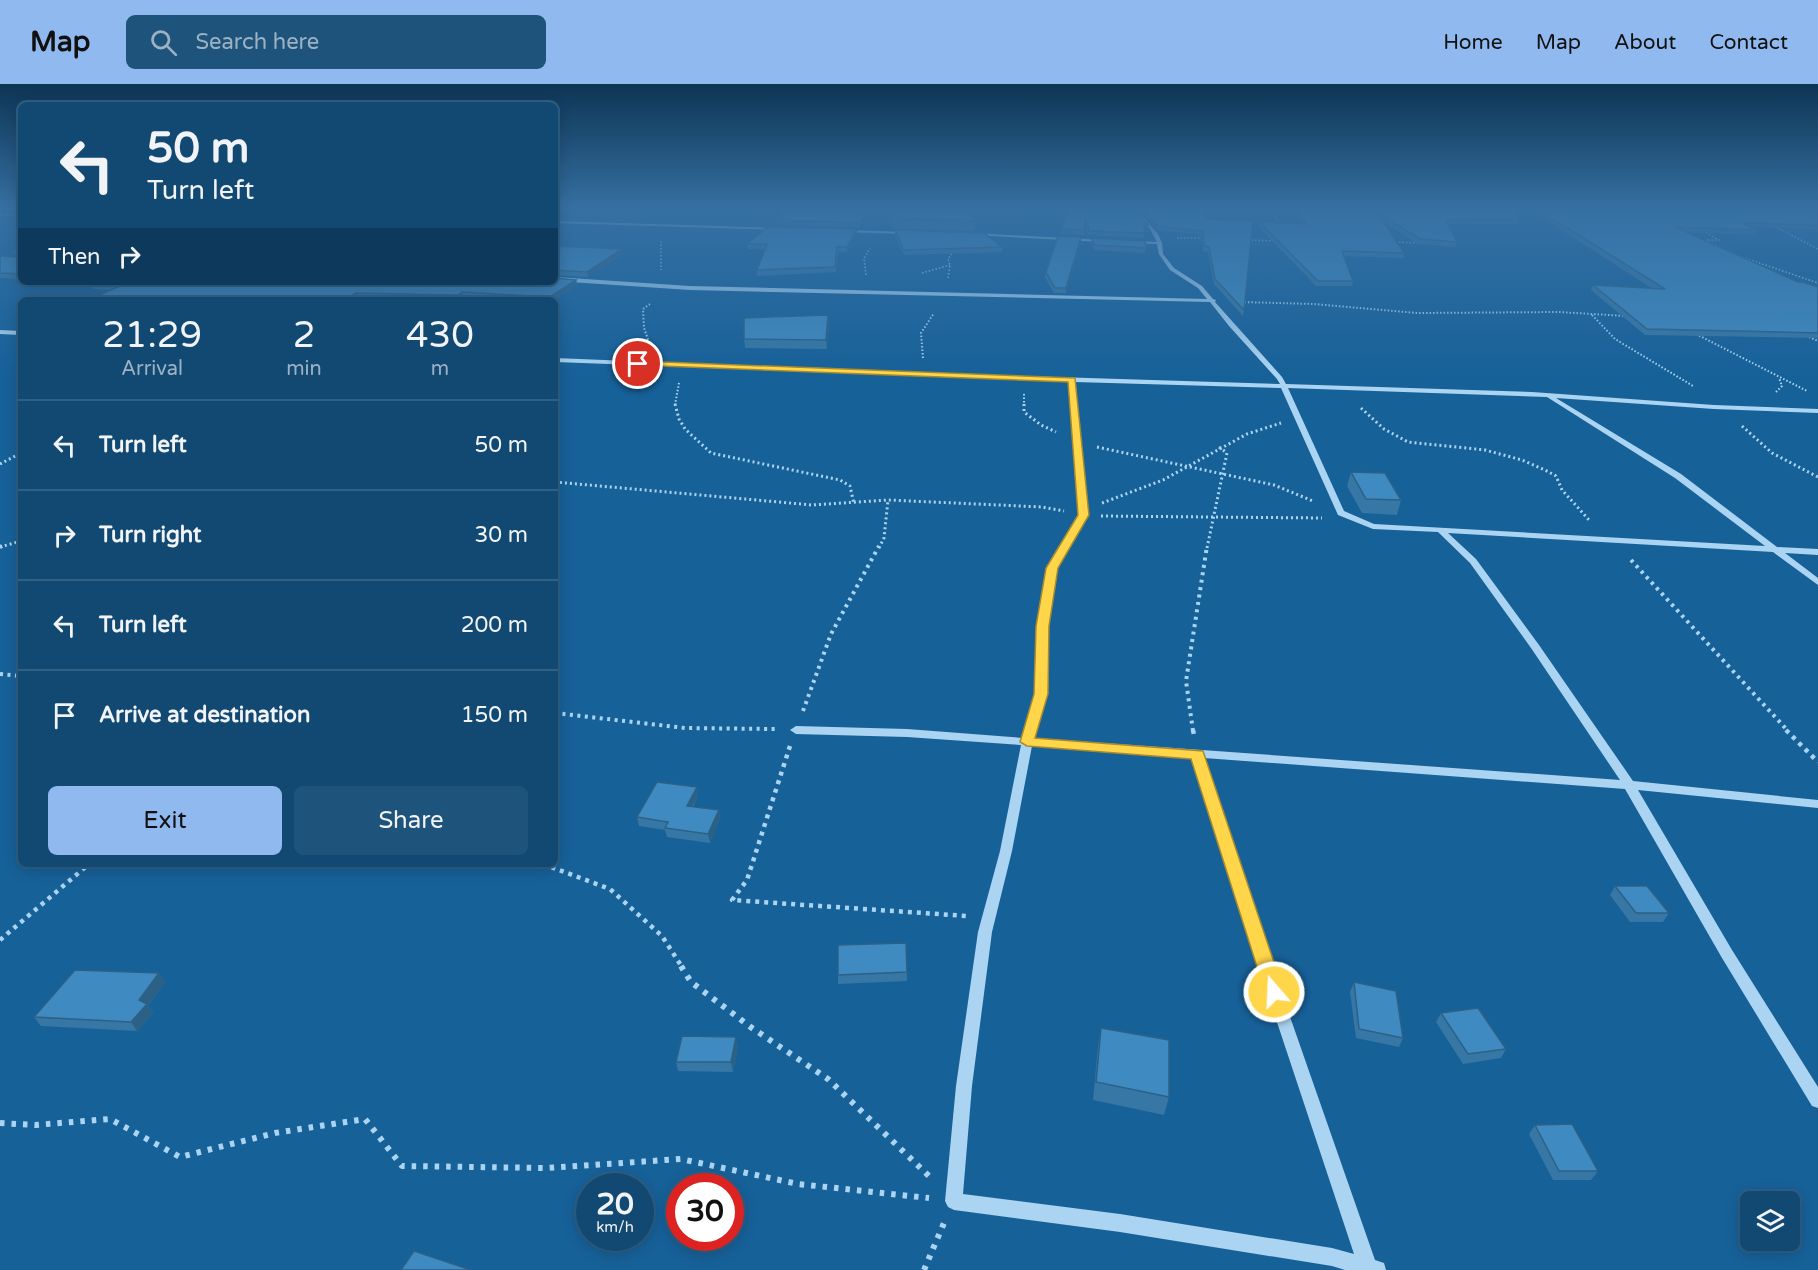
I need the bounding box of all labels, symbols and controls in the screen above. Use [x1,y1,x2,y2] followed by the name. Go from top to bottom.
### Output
[126,15,546,69] search box
[30,25,90,59] text: Map
[147,26,180,59] icon: search
[195,29,319,55] text: Search here
[1443,30,1503,55] text: Home
[1536,30,1581,55] text: Map
[1614,30,1676,55] text: About
[1709,30,1788,55] text: Contact
[147,123,249,174] text: 50 m
[48,126,126,204] icon: left
[147,174,254,207] text: Turn left
[113,240,146,273] icon: right
[48,244,101,270] text: Then
[102,314,202,357] text: 21:29
[293,314,315,357] text: 2
[406,314,474,357] text: 430
[612,338,663,389] pin
[621,347,654,380] icon: arrive
[121,357,183,381] text: Arrival
[286,357,322,381] text: min
[431,357,449,381] text: m
[48,429,81,462] icon: left
[99,432,187,458] text: Turn left
[474,432,528,458] text: 50 m
[48,519,81,552] icon: right
[99,522,201,548] text: Turn right
[474,522,528,548] text: 30 m
[48,609,81,642] icon: left
[99,612,187,638] text: Turn left
[461,612,528,638] text: 200 m
[48,699,81,732] icon: arrive
[99,702,310,728] text: Arrive at destination
[461,702,528,728] text: 150 m
[48,786,282,855] button: Exit
[294,786,528,855] button: Share
[1242,960,1306,1024] position arrow
[666,1173,744,1251] speed limit sign: 30
[596,1186,634,1223] text: 20
[1740,1191,1800,1251] map controls
[1740,1191,1800,1251] button: layers
[596,1218,634,1236] text: km/h

